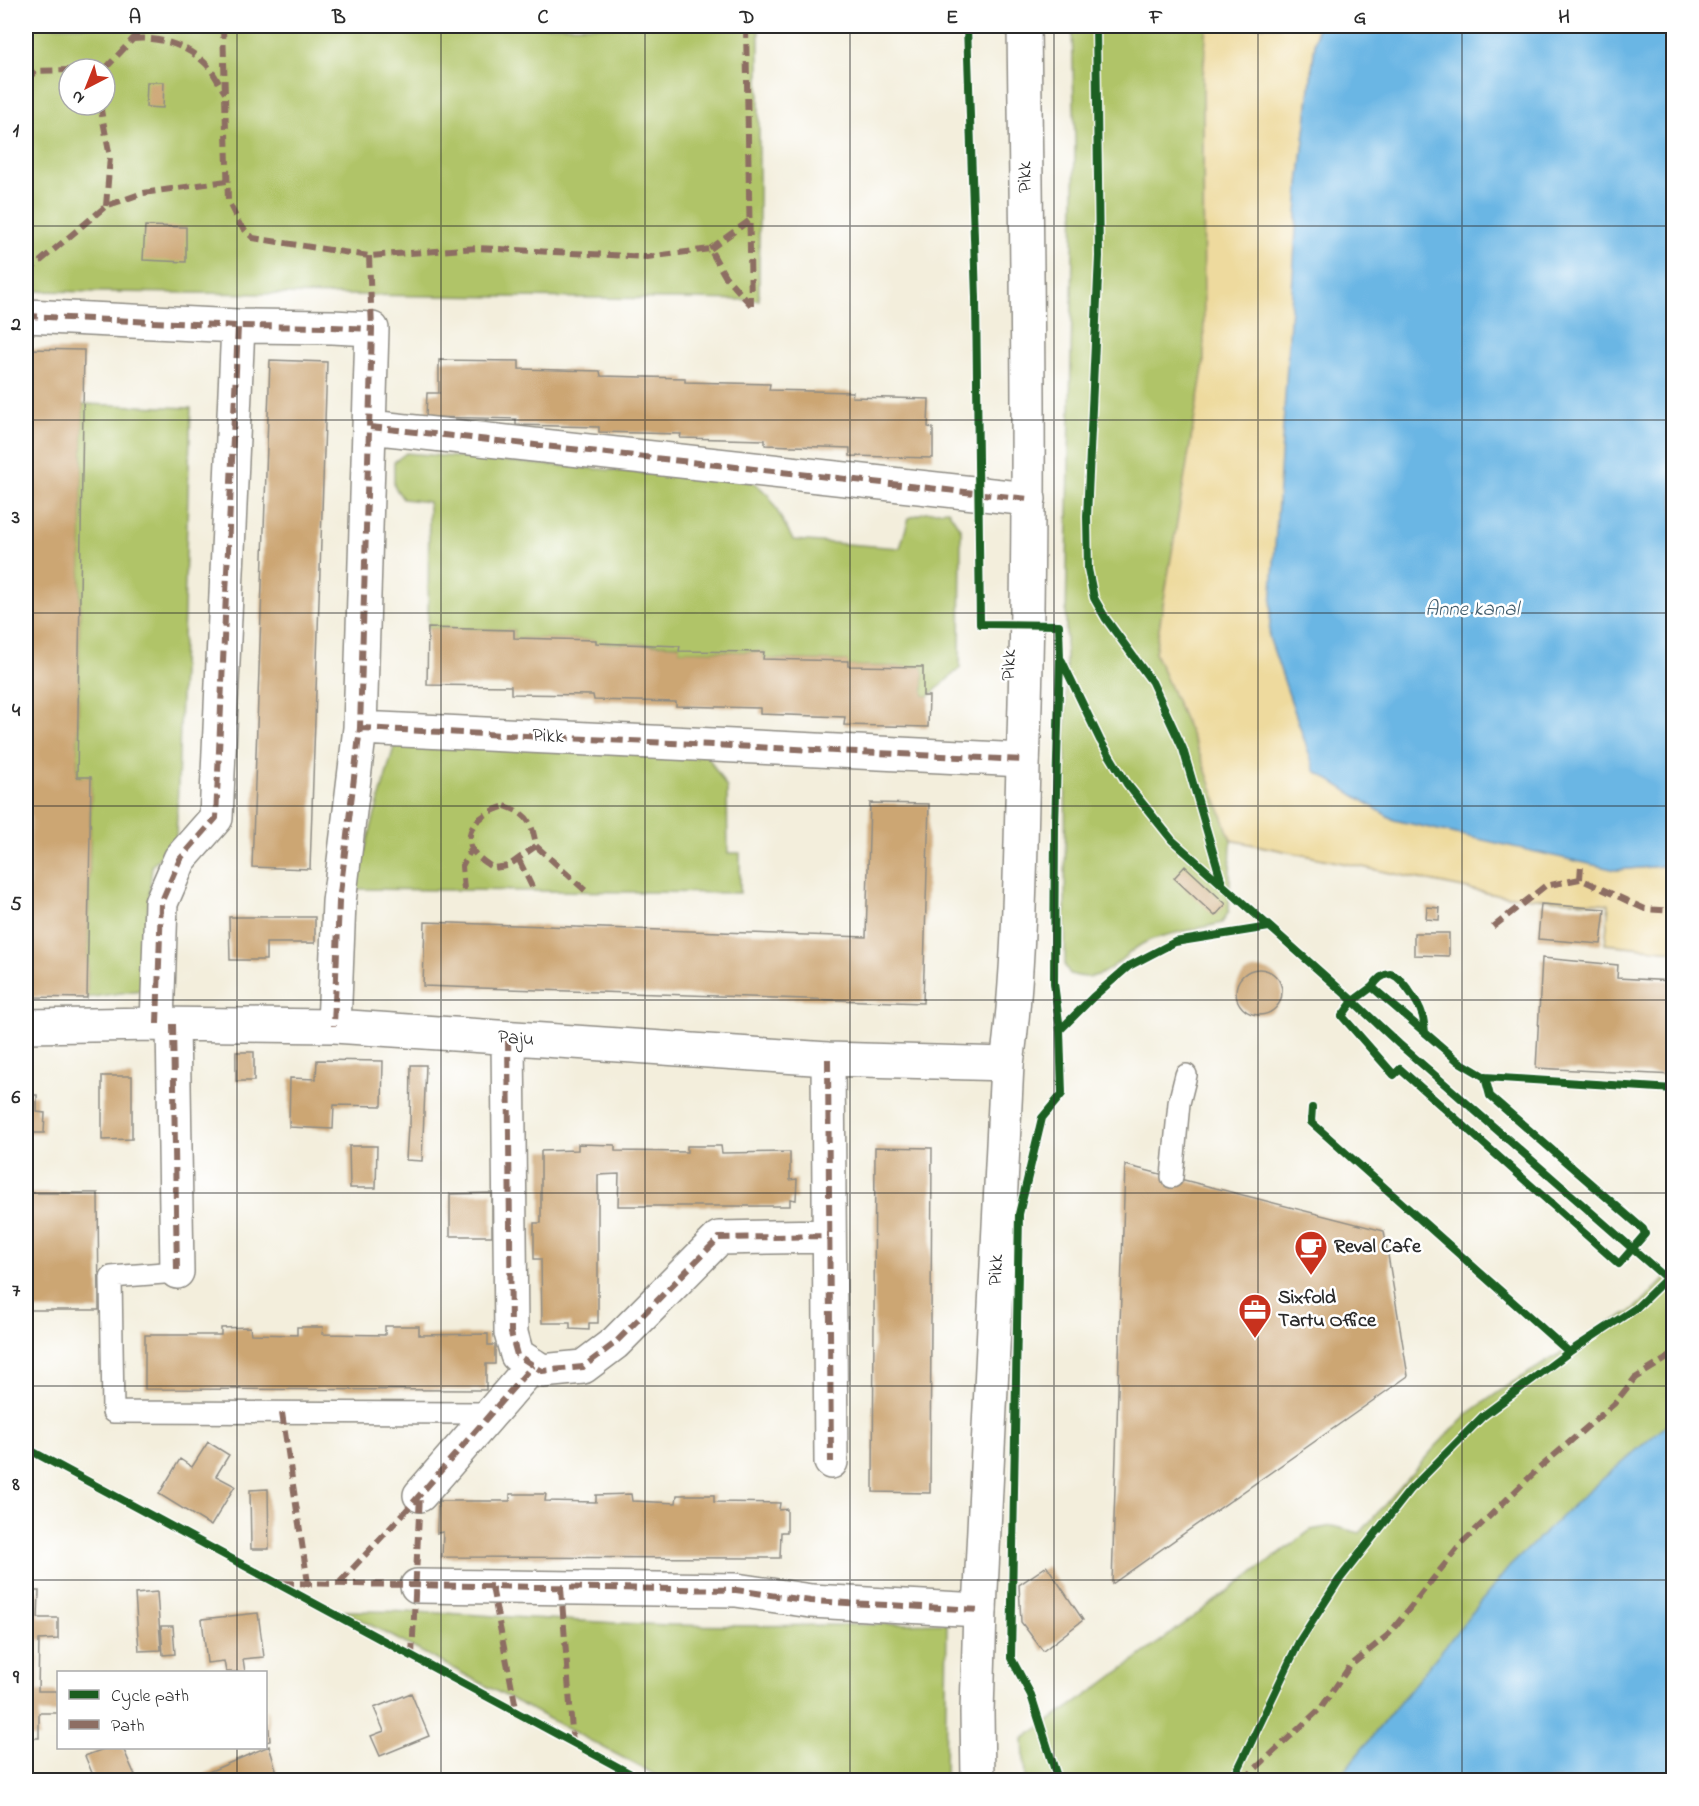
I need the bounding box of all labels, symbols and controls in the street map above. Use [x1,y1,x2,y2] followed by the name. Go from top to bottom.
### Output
[129,4,141,33] text: A
[331,4,346,33] text: B
[538,4,549,33] text: C
[739,4,754,33] text: D
[946,4,958,33] text: E
[1149,4,1163,33] text: F
[1354,4,1367,33] text: G
[1558,4,1570,33] text: H
[57,57,117,117] north arrow
[66,84,90,109] text: N
[13,117,20,146] text: 1
[1011,161,1041,193] street label: Pikk
[10,311,21,340] text: 2
[11,504,20,533] text: 3
[1425,595,1521,625] water label: Anne kanal
[995,649,1025,681] street label: Pikk
[12,697,21,726] text: 4
[532,722,565,752] street label: Pikk
[10,891,22,920] text: 5
[497,1023,535,1055] street label: Paju
[12,1084,21,1113] text: 6
[1293,1229,1329,1276] cafe icon: Reval Cafe
[1334,1233,1422,1262] place label: Reval Cafe
[982,1253,1012,1286] street label: Pikk
[12,1277,21,1306] text: 7
[1278,1284,1377,1336] place label: Sixfold Tartu Office
[1237,1292,1273,1339] office icon: Sixfold Tartu Office
[11,1471,20,1500] text: 8
[12,1664,20,1693] text: 9
[57,1671,267,1749] legend
[111,1684,189,1710] text: Cycle path
[111,1714,145,1740] text: Path

